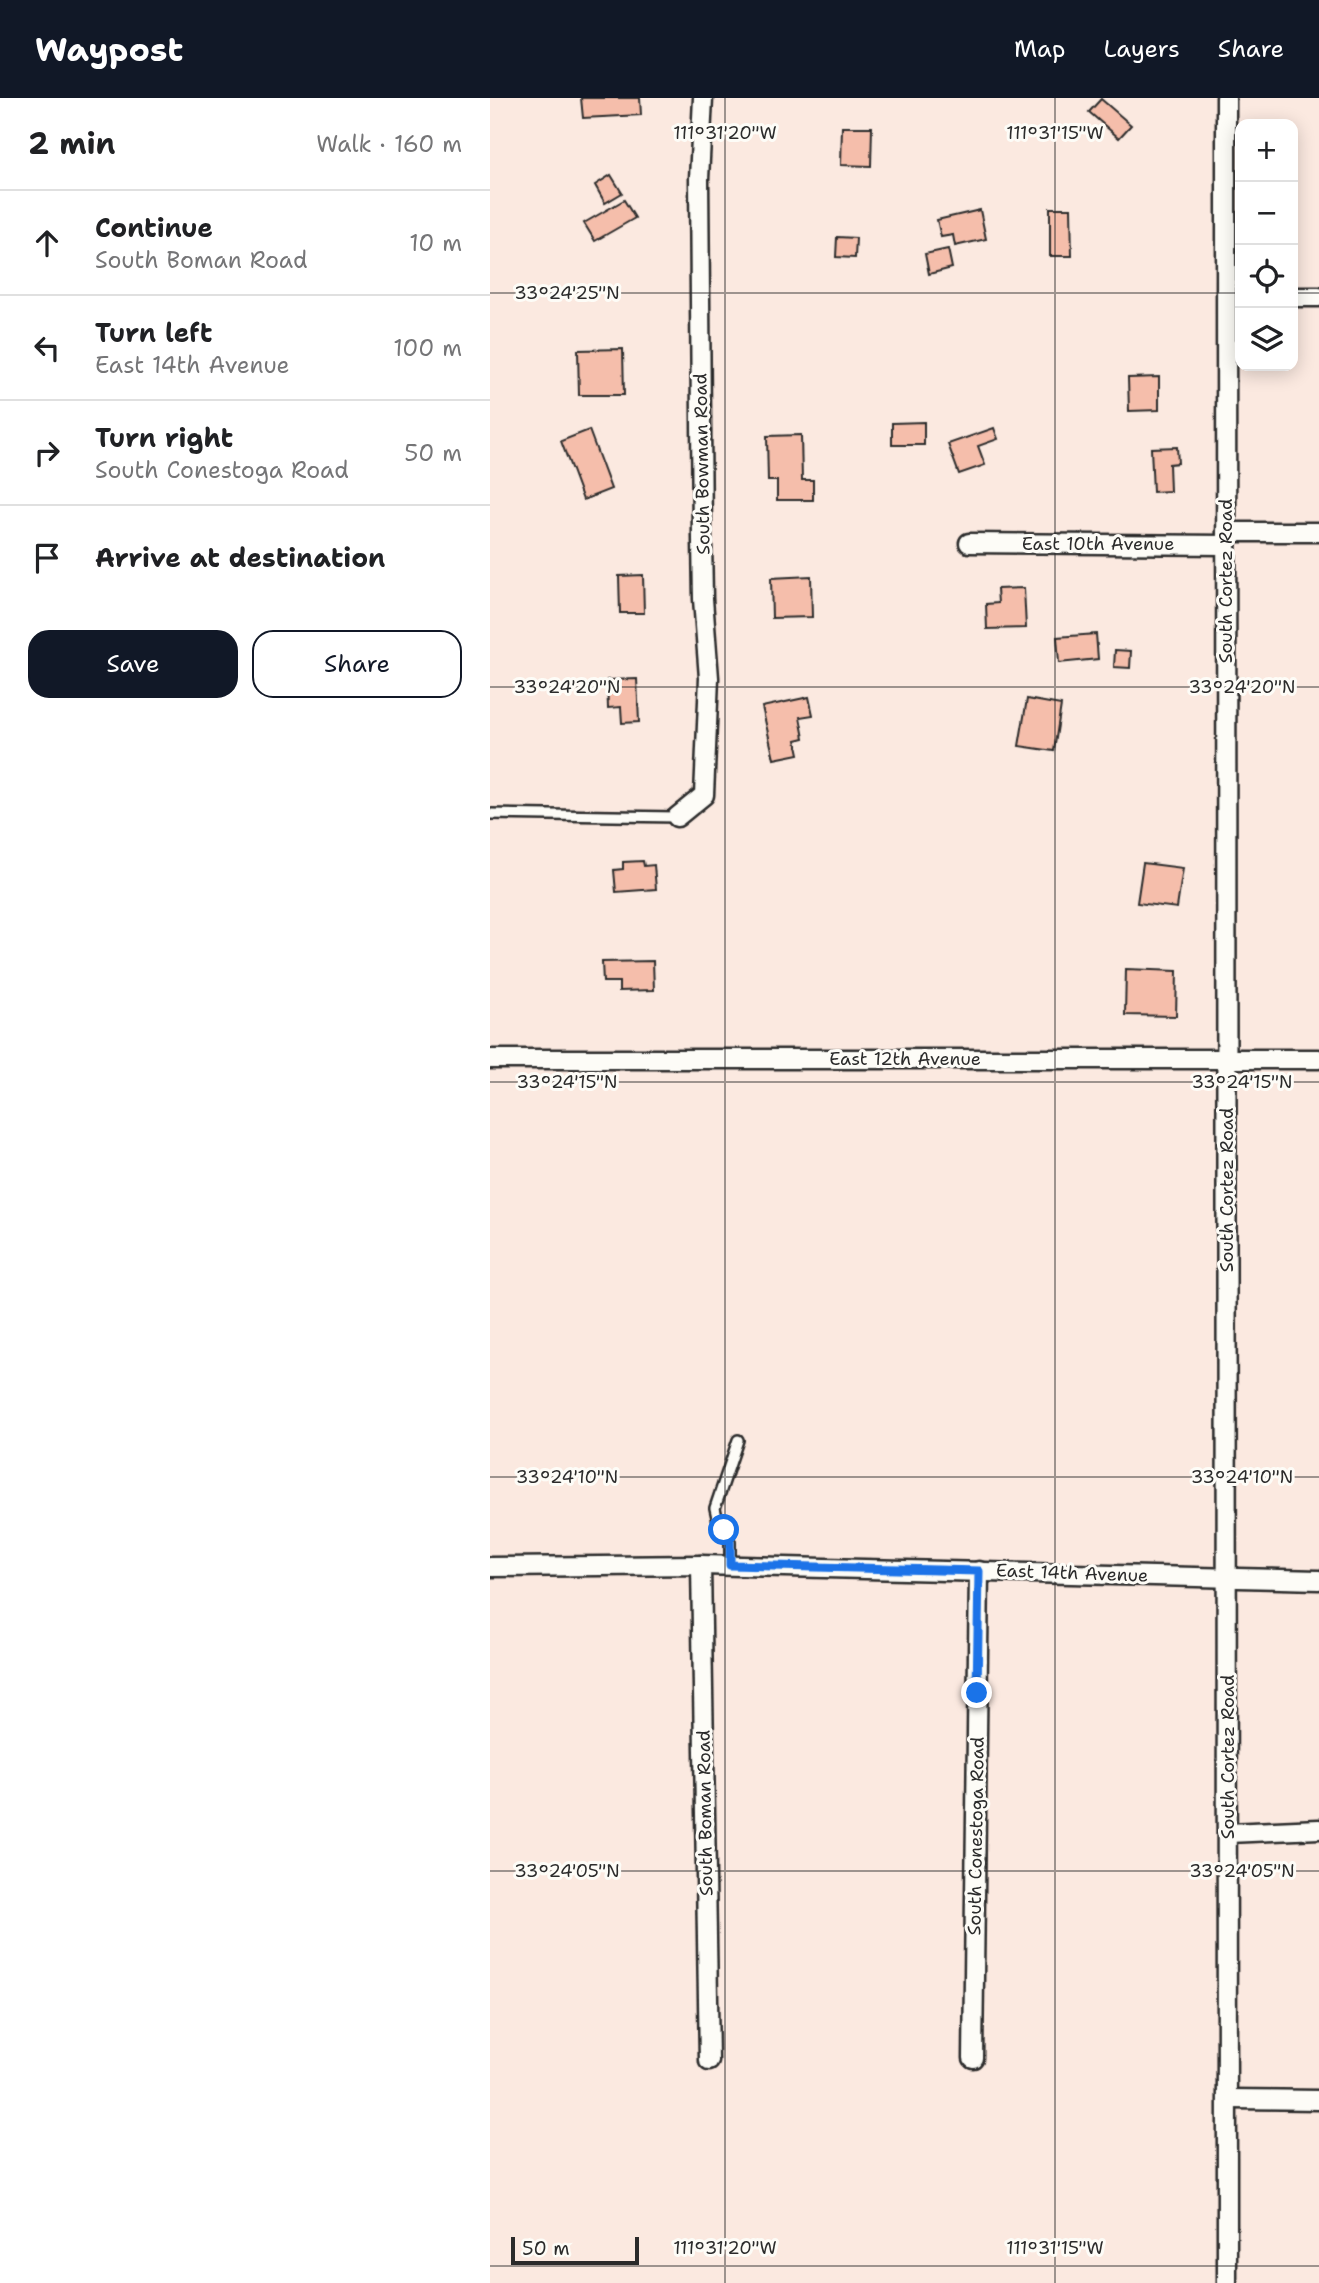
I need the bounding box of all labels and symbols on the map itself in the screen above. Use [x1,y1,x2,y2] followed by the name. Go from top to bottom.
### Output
[673,121,777,145] text: 111°31'20"W
[1006,121,1104,145] text: 111°31'15"W
[514,281,620,305] text: 33°24'25"N
[688,373,716,555] street label: South Bowman Road
[1214,499,1238,663] street label: South Cortez Road
[1022,532,1174,556] street label: East 10th Avenue
[514,675,620,699] text: 33°24'20"N
[1189,675,1295,699] text: 33°24'20"N
[829,1047,981,1071] street label: East 12th Avenue
[517,1070,617,1094] text: 33°24'15"N
[1192,1070,1292,1094] text: 33°24'15"N
[1215,1108,1239,1272] street label: South Cortez Road
[516,1465,618,1489] text: 33°24'10"N
[1191,1465,1293,1489] text: 33°24'10"N
[708,1514,739,1545] route start
[995,1558,1149,1588] street label: East 14th Avenue
[1216,1675,1240,1839] street label: South Cortez Road
[961,1677,992,1708] route end
[692,1730,718,1896] street label: South Boman Road
[962,1737,990,1935] street label: South Conestoga Road
[514,1859,620,1883] text: 33°24'05"N
[1189,1859,1295,1883] text: 33°24'05"N
[511,2234,639,2266] scale bar
[673,2236,777,2260] text: 111°31'20"W
[1006,2236,1104,2260] text: 111°31'15"W

